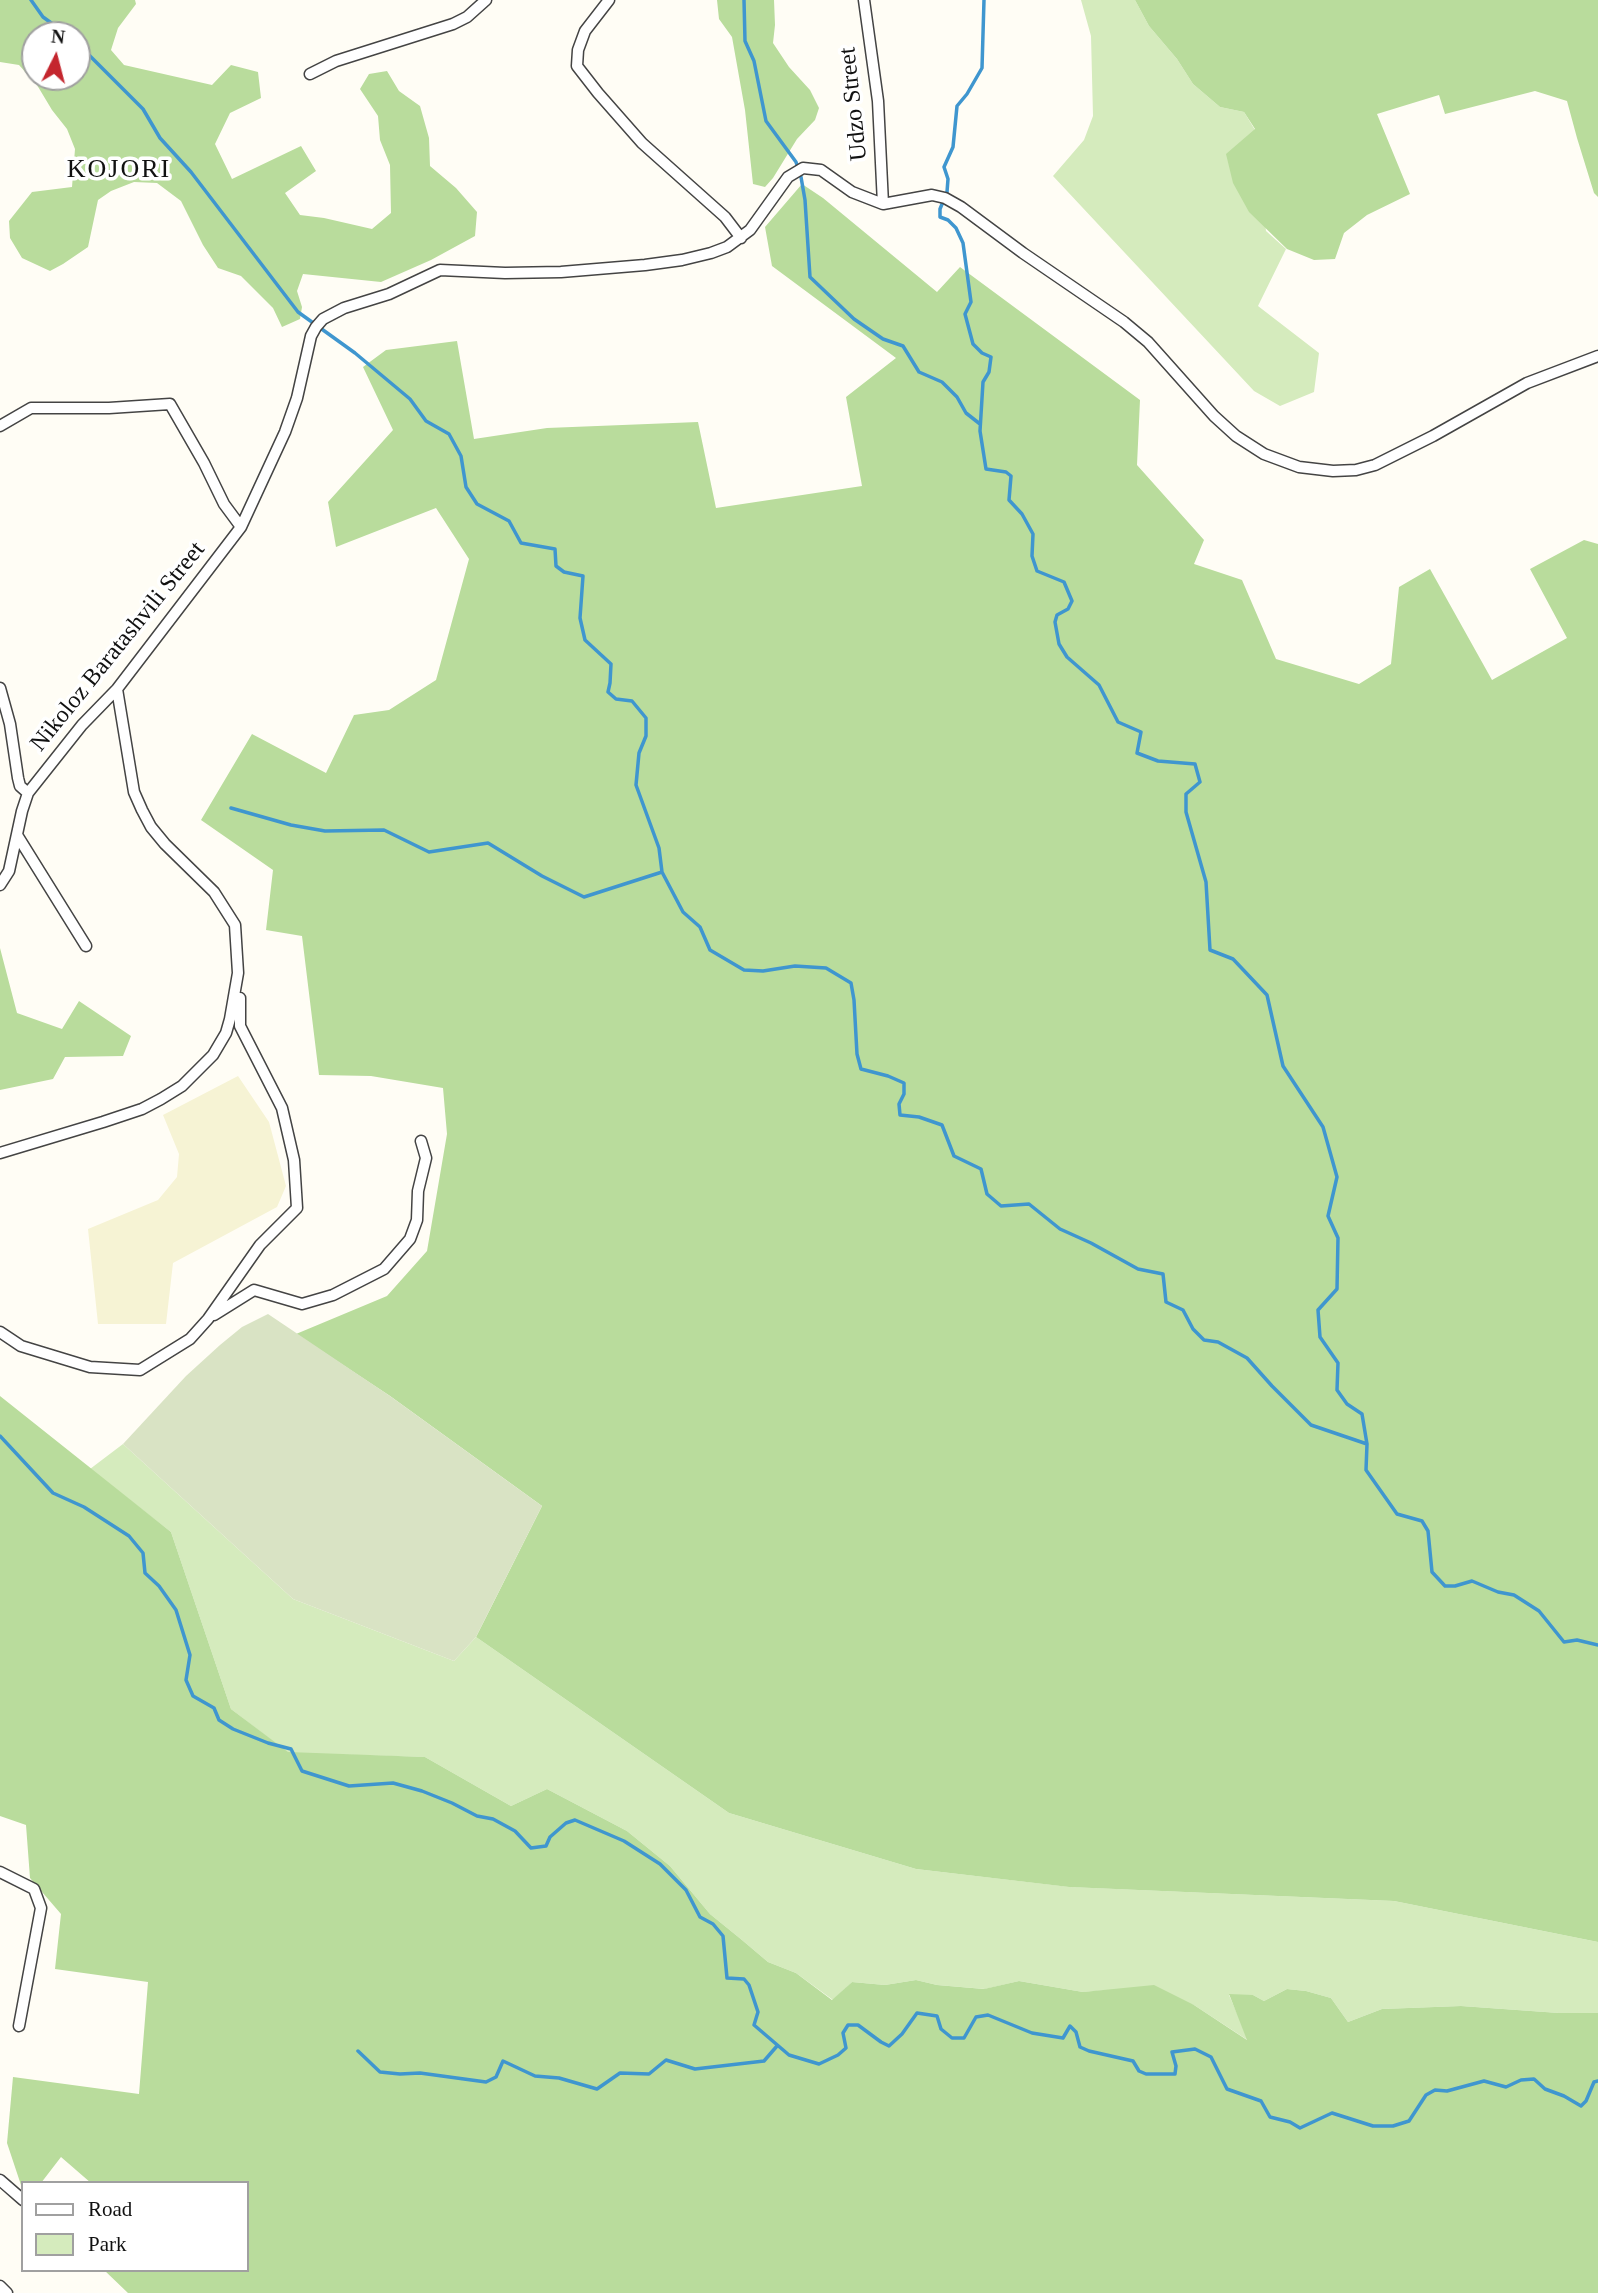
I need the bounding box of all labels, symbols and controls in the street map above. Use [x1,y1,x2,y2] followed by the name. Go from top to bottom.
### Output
[21,21,91,91] north arrow
[50,25,66,48] text: N
[833,37,875,171] street label: Udzo Street
[70,154,168,186] district label: KOJORI
[14,524,222,770] street label: Nikoloz Baratashvili Street
[21,2181,248,2272] legend
[88,2197,132,2221] text: Road
[88,2232,127,2256] text: Park

